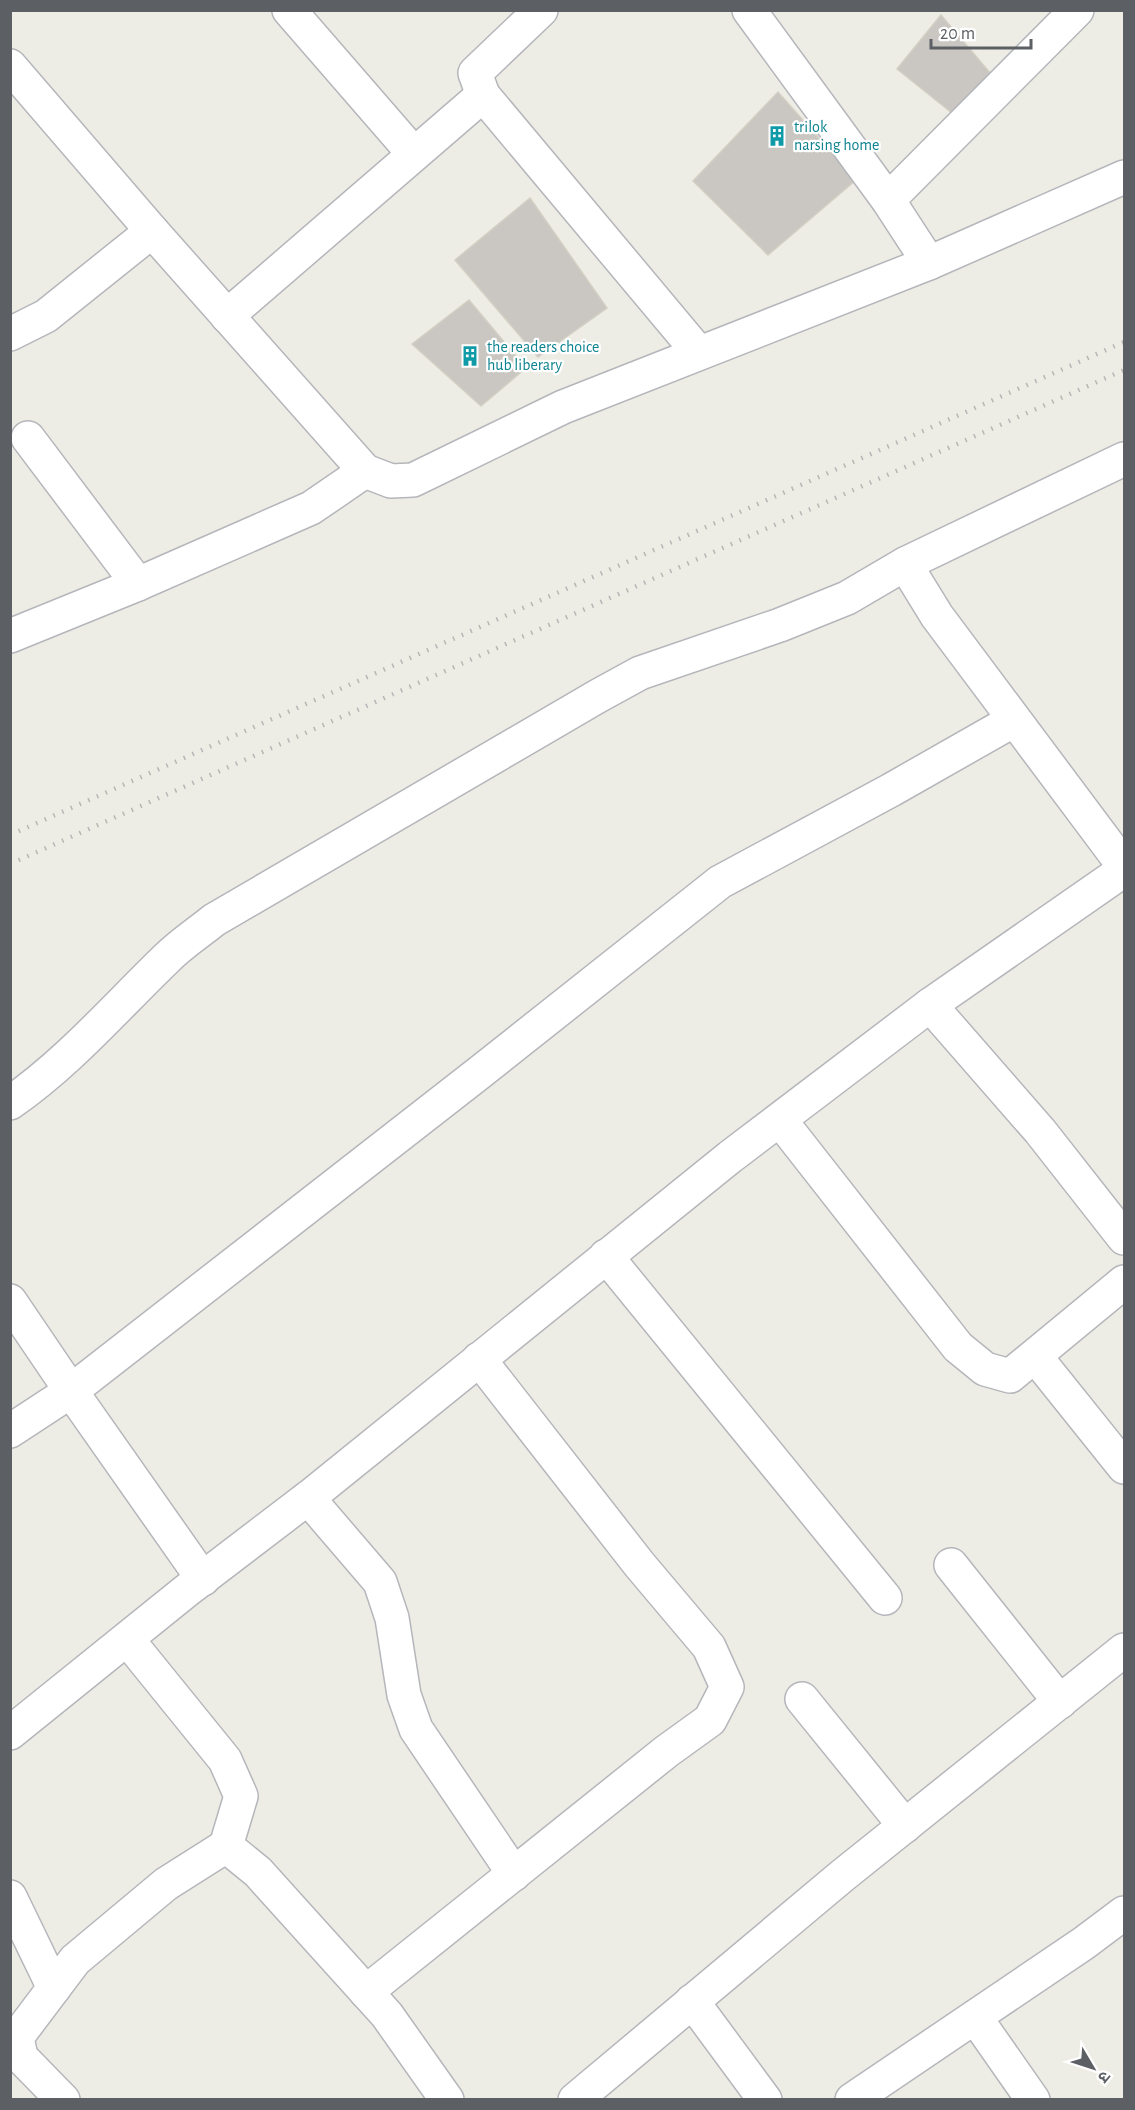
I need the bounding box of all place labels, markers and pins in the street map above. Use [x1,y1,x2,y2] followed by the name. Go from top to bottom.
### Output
[794,119,879,153] place label: trilok narsing home
[765,124,789,148] building icon: trilok narsing home
[487,339,599,374] place label: the readers choice hub liberary
[458,344,482,368] building icon: the readers choice hub liberary

